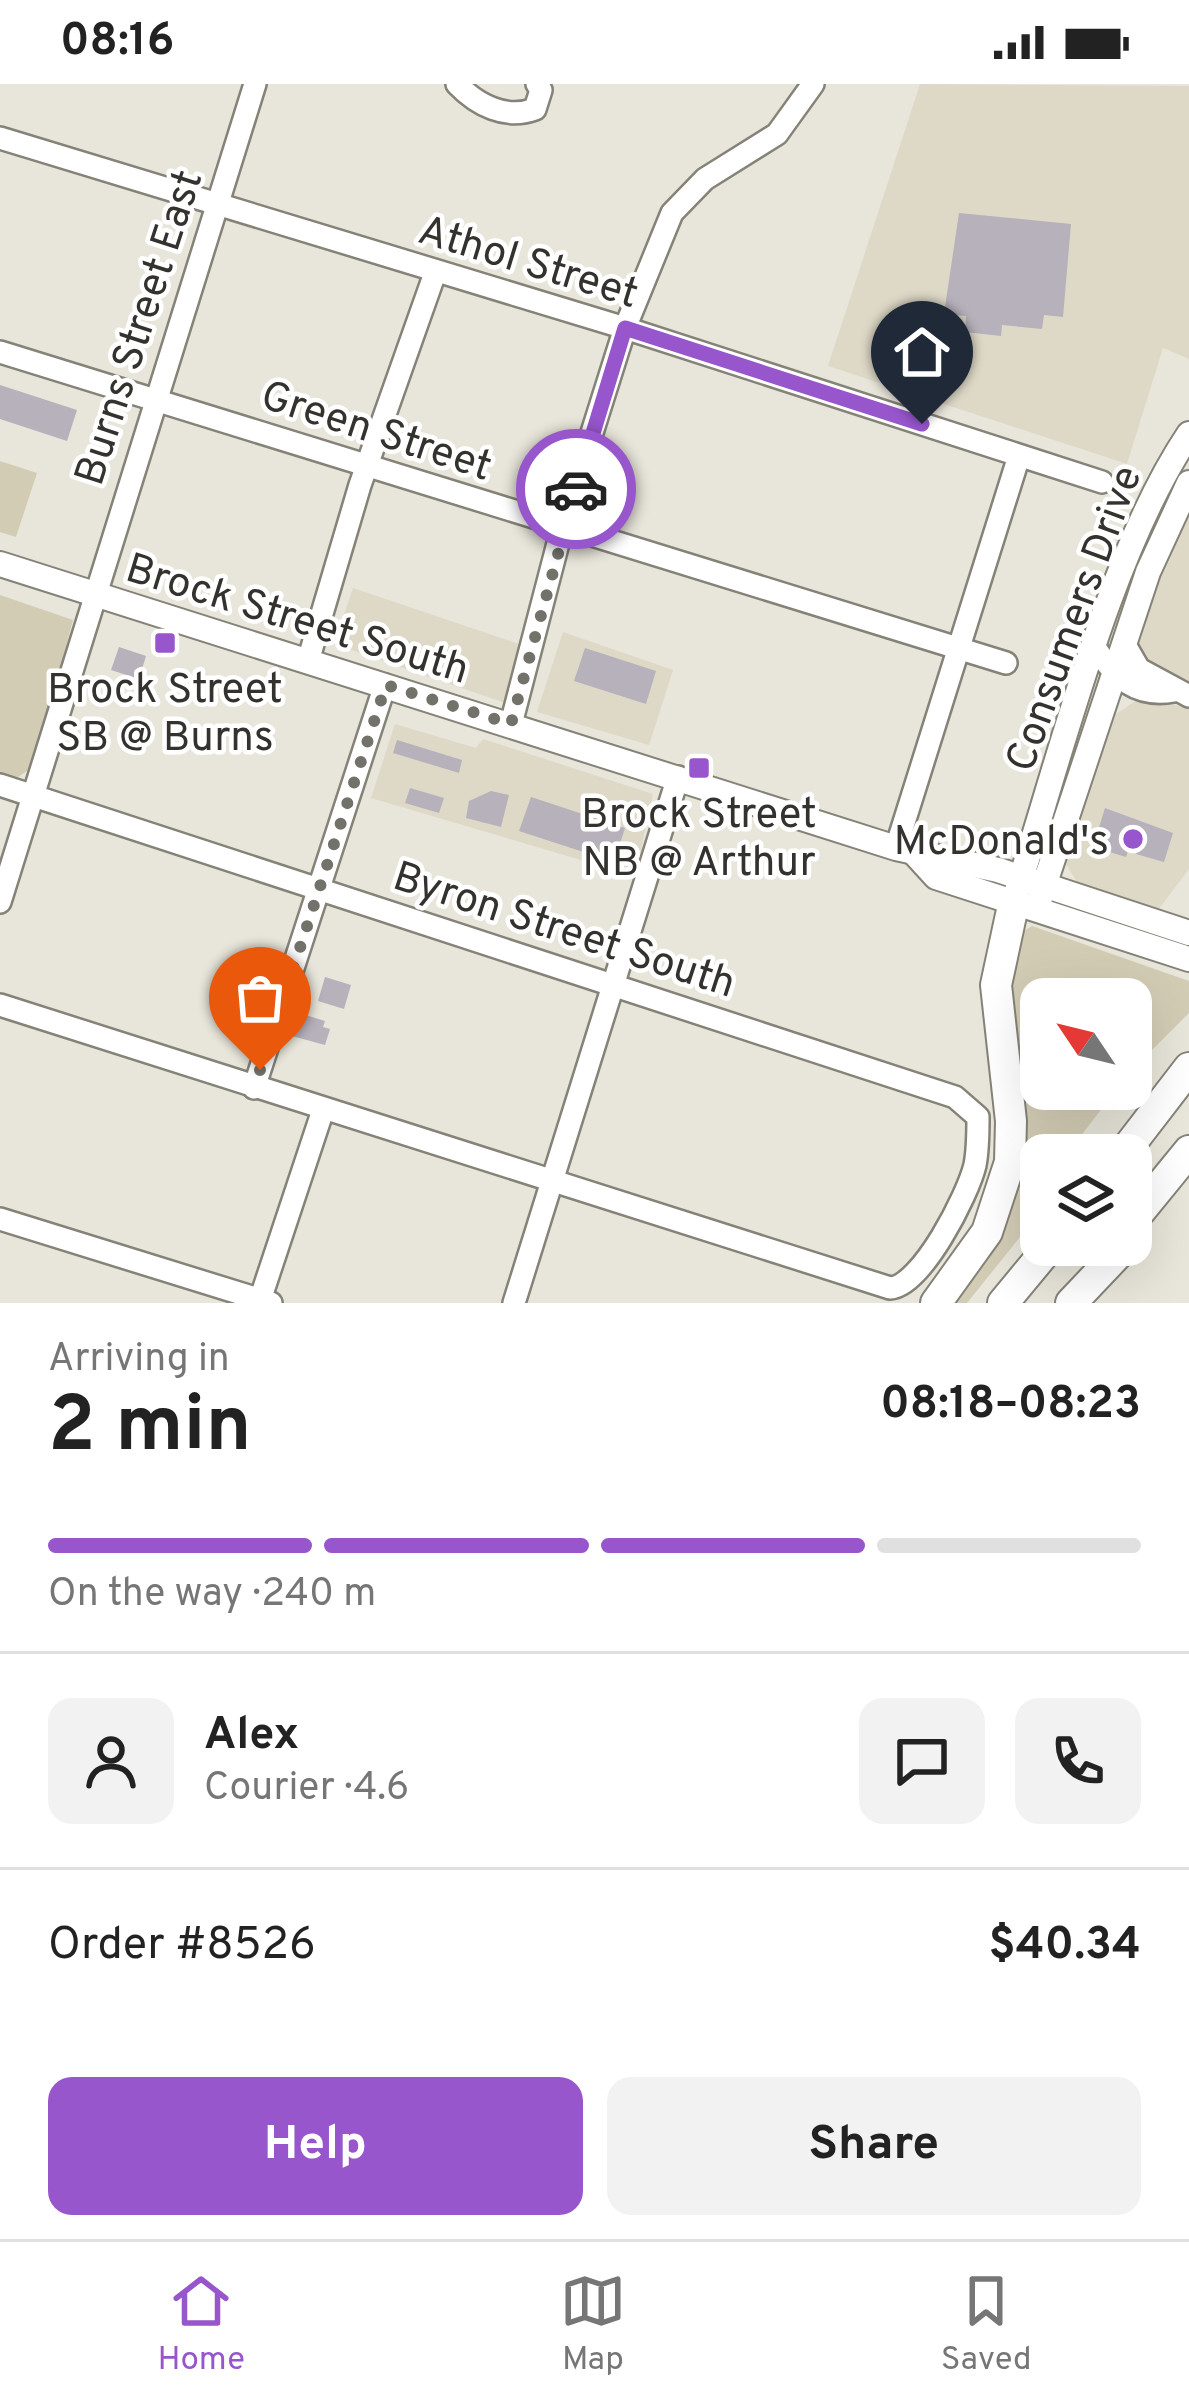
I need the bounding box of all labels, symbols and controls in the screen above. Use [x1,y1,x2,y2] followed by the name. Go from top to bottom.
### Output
[60,14,174,71] text: 08:16
[65,164,217,493] street label: Burns Street East
[411,206,644,323] street label: Athol Street
[871,301,973,424] pin
[889,319,955,385] icon: home
[253,371,498,496] street label: Green Street
[516,429,636,549] courier
[543,456,609,522] icon: car
[996,459,1156,780] street label: Consumers Drive
[119,544,475,699] street label: Brock Street South
[152,630,178,656] marker: Brock Street SB @ Burns
[47,665,283,766] place label: Brock Street SB @ Burns
[686,755,712,781] marker: Brock Street NB @ Arthur
[581,790,817,891] place label: Brock Street NB @ Arthur
[893,817,1109,870] place label: McDonald's
[1120,826,1146,852] marker: McDonald's
[386,852,741,1013] street label: Byron Street South
[209,947,311,1070] pin
[227,965,293,1031] icon: bag
[1020,978,1152,1110] north arrow
[1020,978,1152,1266] map controls
[1020,1134,1152,1266] button: layers
[48,1336,230,1385] text: Arriving in
[880,1377,1141,1434] text: 08:18–08:23
[48,1380,252,1479] text: 2 min
[48,1571,376,1620] text: On the way · 240 m
[48,1698,174,1824] button: person
[859,1698,985,1824] button: chat
[1015,1698,1141,1824] button: phone
[204,1708,299,1765] text: Alex
[204,1765,409,1814] text: Courier · 4.6
[48,1918,316,1975] text: Order #8526
[989,1918,1141,1975] text: $40.34
[48,2077,583,2215] button: Help
[607,2077,1141,2215] button: Share
[157,2268,245,2382] tab: Home
[560,2268,626,2382] tab: Map
[941,2268,1032,2382] tab: Saved

